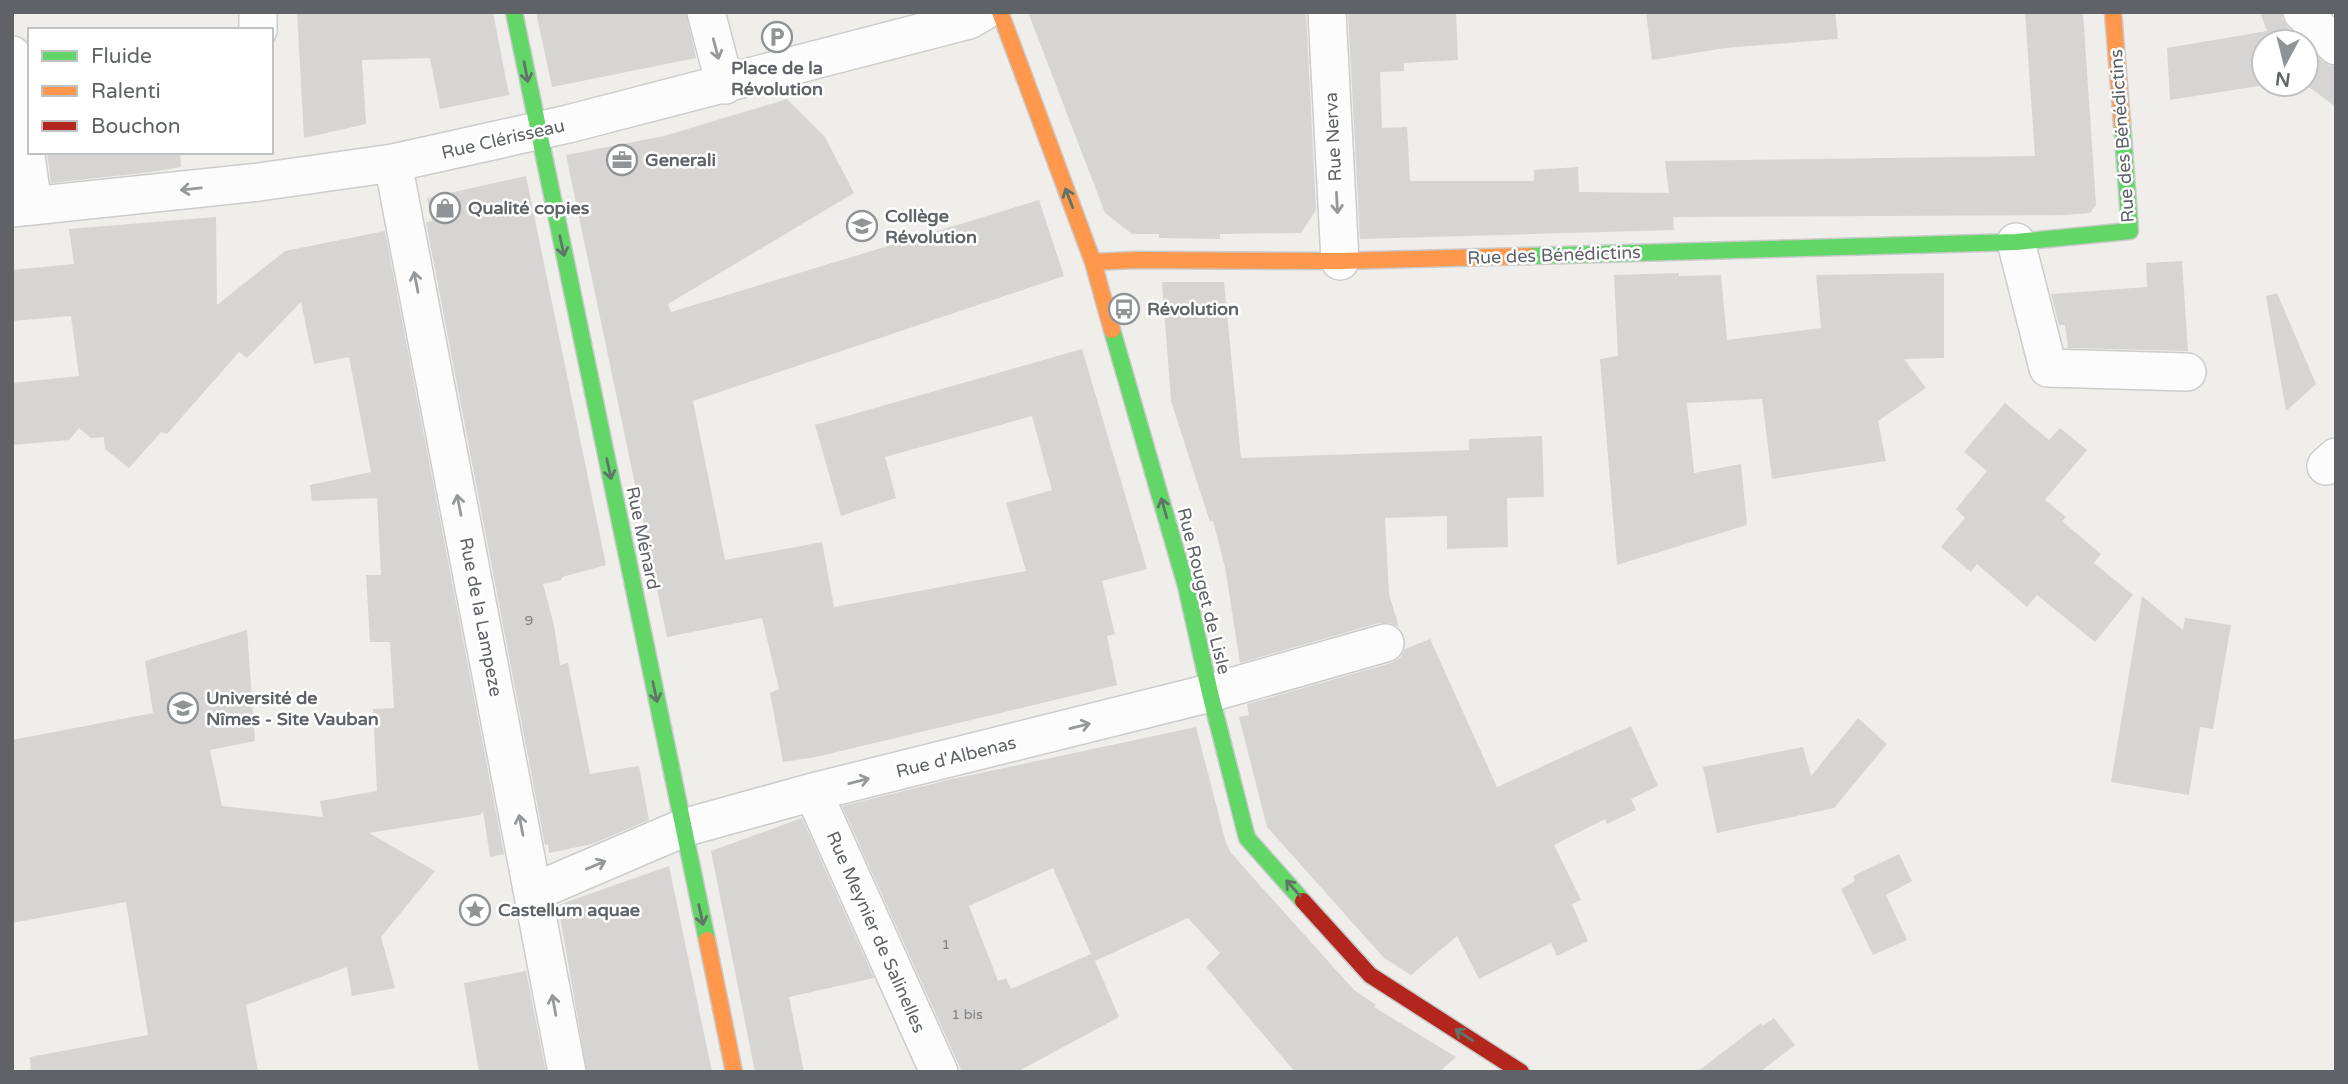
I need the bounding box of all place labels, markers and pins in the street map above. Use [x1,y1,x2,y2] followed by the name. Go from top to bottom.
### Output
[760,20,794,54] parking icon: Place de la Révolution
[731,57,823,100] place label: Place de la Révolution
[605,143,639,177] office icon: Generali
[645,149,716,171] place label: Generali
[428,191,462,225] shop icon: Qualité copies
[468,197,590,219] place label: Qualité copies
[885,205,977,248] place label: Collège Révolution
[845,209,879,243] school or university icon: Collège Révolution
[1107,292,1141,326] bus stop icon: Révolution
[1147,298,1239,320] place label: Révolution
[206,687,379,730] place label: Université de Nîmes - Site Vauban
[166,691,200,725] school or university icon: Université de Nîmes - Site Vauban
[458,893,492,927] place icon: Castellum aquae
[498,899,640,921] place label: Castellum aquae

